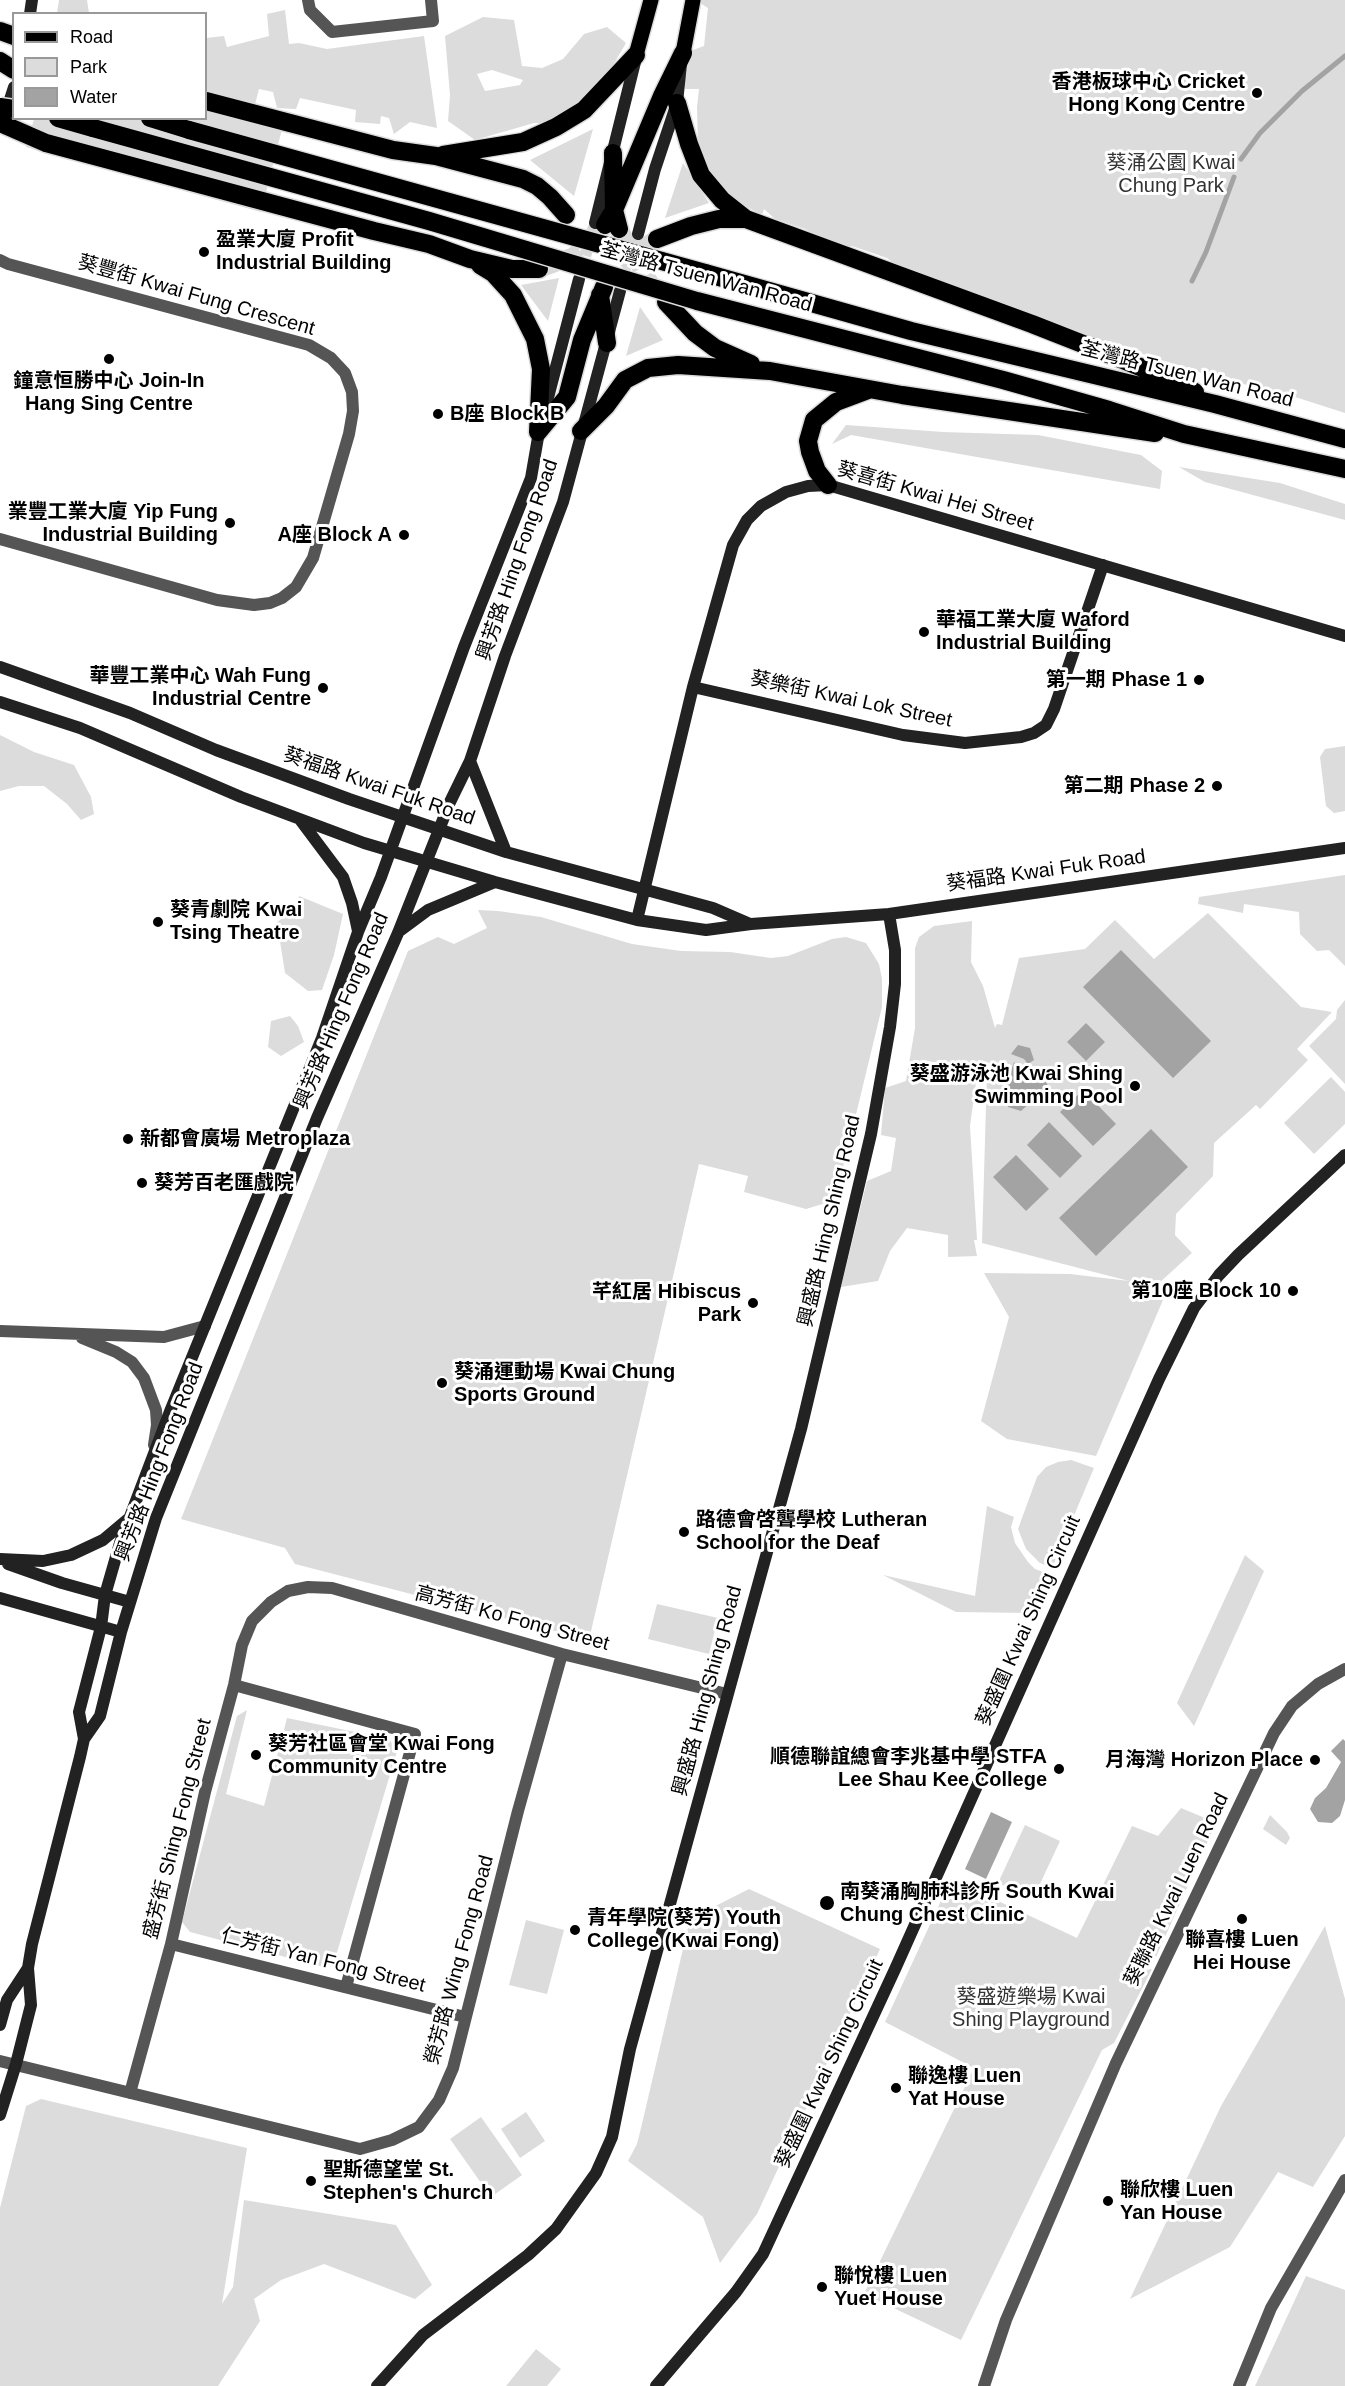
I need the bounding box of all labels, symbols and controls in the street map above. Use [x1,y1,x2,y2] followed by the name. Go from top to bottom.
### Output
[12,12,207,120] legend
[70,27,113,47] text: Road
[70,57,107,77] text: Park
[1052,70,1245,117] place label: 香港板球中心 Cricket Hong Kong Centre
[1250,86,1264,100] marker: 香港板球中心 Cricket Hong Kong Centre
[70,87,117,107] text: Water
[1107,151,1235,198] park label: 葵涌公園 Kwai Chung Park
[216,228,392,275] place label: 盈業大廈 Profit Industrial Building
[597,238,815,318] street label: 荃灣路 Tsuen Wan Road
[197,245,211,259] marker: 盈業大廈 Profit Industrial Building
[75,251,317,341] street label: 葵豐街 Kwai Fung Crescent
[1078,337,1296,413] street label: 荃灣路 Tsuen Wan Road
[102,352,116,366] marker: 鐘意恒勝中心 Join-In Hang Sing Centre
[13,369,205,416] place label: 鐘意恒勝中心 Join-In Hang Sing Centre
[450,402,564,426] place label: B座 Block B
[431,407,445,421] marker: B座 Block B
[472,456,564,664] street label: 興芳路 Hing Fong Road
[834,457,1036,537] street label: 葵喜街 Kwai Hei Street
[8,500,218,547] place label: 業豐工業大廈 Yip Fung Industrial Building
[223,516,237,530] marker: 業豐工業大廈 Yip Fung Industrial Building
[278,523,392,547] place label: A座 Block A
[397,528,411,542] marker: A座 Block A
[936,608,1130,655] place label: 華福工業大廈 Waford Industrial Building
[917,625,931,639] marker: 華福工業大廈 Waford Industrial Building
[90,664,311,711] place label: 華豐工業中心 Wah Fung Industrial Centre
[748,667,954,733] street label: 葵樂街 Kwai Lok Street
[1046,668,1187,692] place label: 第一期 Phase 1
[1192,673,1206,687] marker: 第一期 Phase 1
[316,681,330,695] marker: 華豐工業中心 Wah Fung Industrial Centre
[280,743,478,831] street label: 葵福路 Kwai Fuk Road
[1064,774,1205,798] place label: 第二期 Phase 2
[1210,779,1224,793] marker: 第二期 Phase 2
[945,845,1147,897] street label: 葵福路 Kwai Fuk Road
[170,898,302,945] place label: 葵青劇院 Kwai Tsing Theatre
[290,909,394,1113] street label: 興芳路 Hing Fong Road
[151,915,165,929] marker: 葵青劇院 Kwai Tsing Theatre
[910,1062,1123,1109] place label: 葵盛游泳池 Kwai Shing Swimming Pool
[1128,1079,1142,1093] marker: 葵盛游泳池 Kwai Shing Swimming Pool
[794,1113,866,1329] street label: 興盛路 Hing Shing Road
[140,1127,350,1151] place label: 新都會廣場 Metroplaza
[121,1132,135,1146] marker: 新都會廣場 Metroplaza
[154,1171,294,1195] place label: 葵芳百老匯戲院
[135,1176,149,1190] marker: 葵芳百老匯戲院
[1131,1279,1281,1303] place label: 第10座 Block 10
[592,1280,741,1327] place label: 芊紅居 Hibiscus Park
[1286,1284,1300,1298] marker: 第10座 Block 10
[746,1296,760,1310] marker: 芊紅居 Hibiscus Park
[111,1359,209,1565] street label: 興芳路 Hing Fong Road
[454,1360,675,1407] place label: 葵涌運動場 Kwai Chung Sports Ground
[435,1376,449,1390] marker: 葵涌運動場 Kwai Chung Sports Ground
[696,1508,927,1555] place label: 路德會啓聾學校 Lutheran School for the Deaf
[972,1512,1086,1730] street label: 葵盛圍 Kwai Shing Circuit
[677,1525,691,1539] marker: 路德會啓聾學校 Lutheran School for the Deaf
[412,1582,612,1656] street label: 高芳街 Ko Fong Street
[668,1583,748,1799] street label: 興盛路 Hing Shing Road
[139,1716,217,1942] street label: 盛芳街 Shing Fong Street
[268,1732,495,1779] place label: 葵芳社區會堂 Kwai Fong Community Centre
[770,1745,1047,1792] place label: 順德聯誼總會李兆基中學 STFA Lee Shau Kee College
[249,1748,263,1762] marker: 葵芳社區會堂 Kwai Fong Community Centre
[1105,1748,1303,1772] place label: 月海灣 Horizon Place
[1308,1753,1322,1767] marker: 月海灣 Horizon Place
[1052,1762,1066,1776] marker: 順德聯誼總會李兆基中學 STFA Lee Shau Kee College
[1120,1789,1234,1991] street label: 葵聯路 Kwai Luen Road
[421,1853,499,2067] street label: 榮芳路 Wing Fong Road
[840,1880,1114,1927] place label: 南葵涌胸肺科診所 South Kwai Chung Chest Clinic
[818,1894,836,1912] marker: 南葵涌胸肺科診所 South Kwai Chung Chest Clinic
[587,1906,781,1953] place label: 青年學院(葵芳) Youth College (Kwai Fong)
[1235,1912,1249,1926] marker: 聯喜樓 Luen Hei House
[568,1923,582,1937] marker: 青年學院(葵芳) Youth College (Kwai Fong)
[218,1924,428,1998] street label: 仁芳街 Yan Fong Street
[1185,1928,1299,1975] place label: 聯喜樓 Luen Hei House
[771,1956,889,2172] street label: 葵盛圍 Kwai Shing Circuit
[952,1985,1110,2032] park label: 葵盛遊樂場 Kwai Shing Playground
[908,2064,1021,2111] place label: 聯逸樓 Luen Yat House
[889,2081,903,2095] marker: 聯逸樓 Luen Yat House
[323,2158,493,2205] place label: 聖斯德望堂 St. Stephen's Church
[304,2174,318,2188] marker: 聖斯德望堂 St. Stephen's Church
[1120,2178,1233,2225] place label: 聯欣樓 Luen Yan House
[1101,2194,1115,2208] marker: 聯欣樓 Luen Yan House
[834,2264,947,2311] place label: 聯悅樓 Luen Yuet House
[815,2280,829,2294] marker: 聯悅樓 Luen Yuet House

